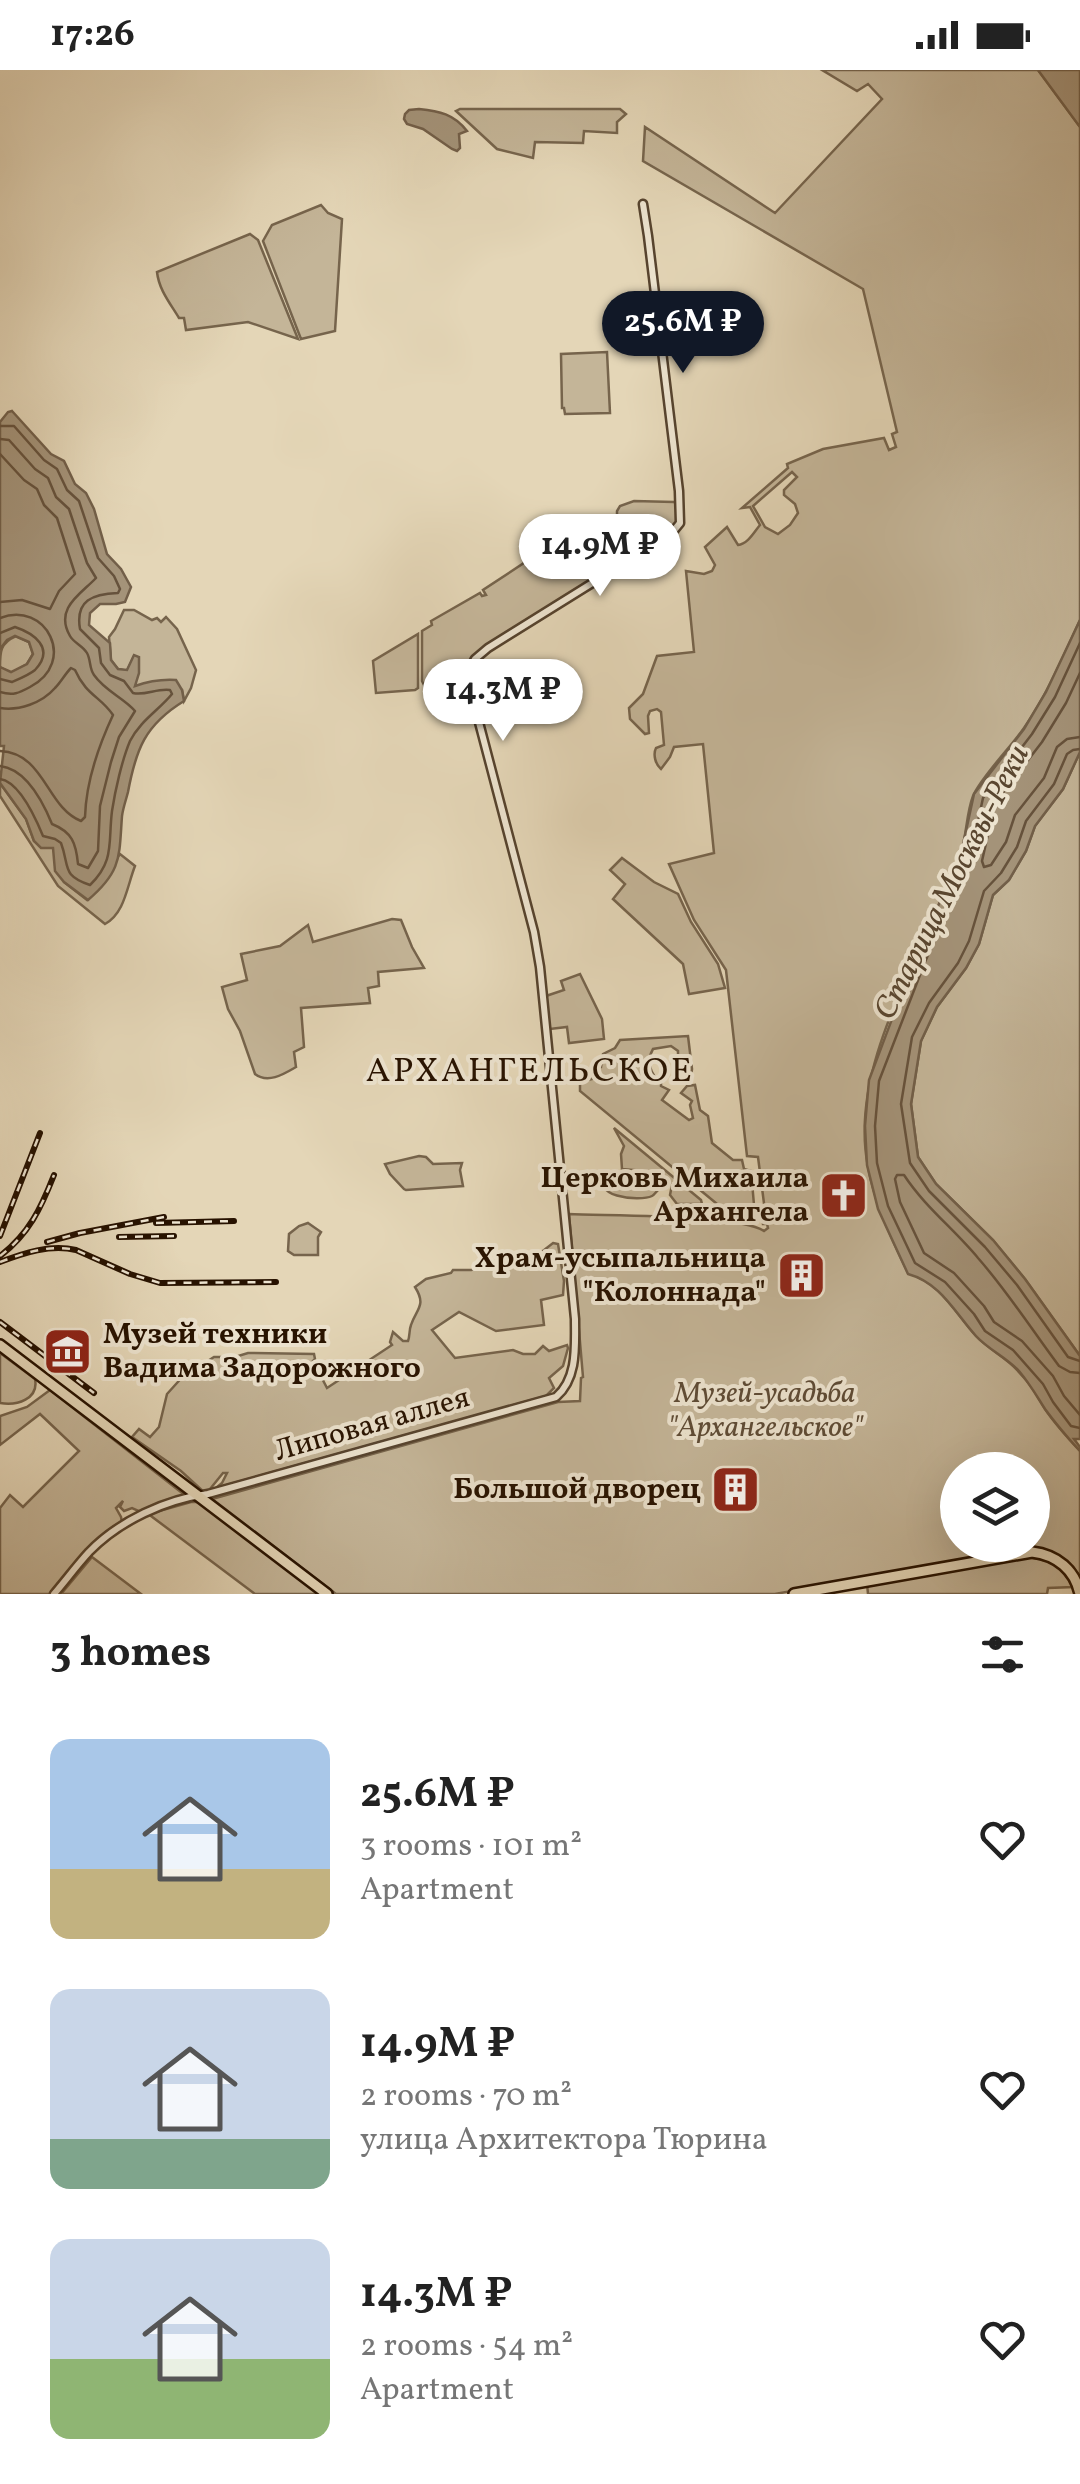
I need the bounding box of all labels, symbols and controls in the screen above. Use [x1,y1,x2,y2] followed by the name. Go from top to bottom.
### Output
[50,9,135,62] text: 17:26
[591,291,775,376] pin: 25.6M ₽
[624,301,742,345] text: 25.6M ₽
[508,514,692,599] pin: 14.9M ₽
[541,524,659,568] text: 14.9M ₽
[411,659,595,744] pin: 14.3M ₽
[445,669,561,713] text: 14.3M ₽
[864,738,1042,1028] water label: Старица Москвы-Реки
[366,1048,694,1096] district label: АРХАНГЕЛЬСКОЕ
[541,1158,809,1234] place label: Церковь Михаила Архангела
[818,1170,870,1222] church icon: Церковь Михаила Архангела
[475,1238,766,1314] place label: Храм-усыпальница "Колоннада"
[775,1250,827,1302] building icon: Храм-усыпальница "Колоннада"
[103,1314,421,1390] place label: Музей техники Вадима Задорожного
[42,1326,94,1378] museum icon: Музей техники Вадима Задорожного
[667,1373,864,1449] park label: Музей-усадьба "Архангельское"
[269,1377,475,1473] street label: Липовая аллея
[940,1452,1050,1562] map controls
[940,1452,1050,1562] button: layers
[710,1464,762,1516] building icon: Большой дворец
[453,1469,701,1511] place label: Большой дворец
[50,1625,211,1684] text: 3 homes
[975,1627,1030,1682] icon: filters
[360,1766,515,1825] text: 25.6M ₽
[130,1779,250,1899] icon: home
[975,1812,1030,1867] icon: heart
[360,1825,582,1869] text: 3 rooms · 101 m²
[360,1869,514,1913] text: Apartment
[360,2016,515,2075] text: 14.9M ₽
[130,2029,250,2149] icon: home
[975,2062,1030,2117] icon: heart
[360,2075,572,2119] text: 2 rooms · 70 m²
[360,2119,768,2163] text: улица Архитектора Тюрина
[360,2266,513,2325] text: 14.3M ₽
[130,2279,250,2399] icon: home
[975,2312,1030,2367] icon: heart
[360,2325,573,2369] text: 2 rooms · 54 m²
[360,2369,514,2413] text: Apartment

